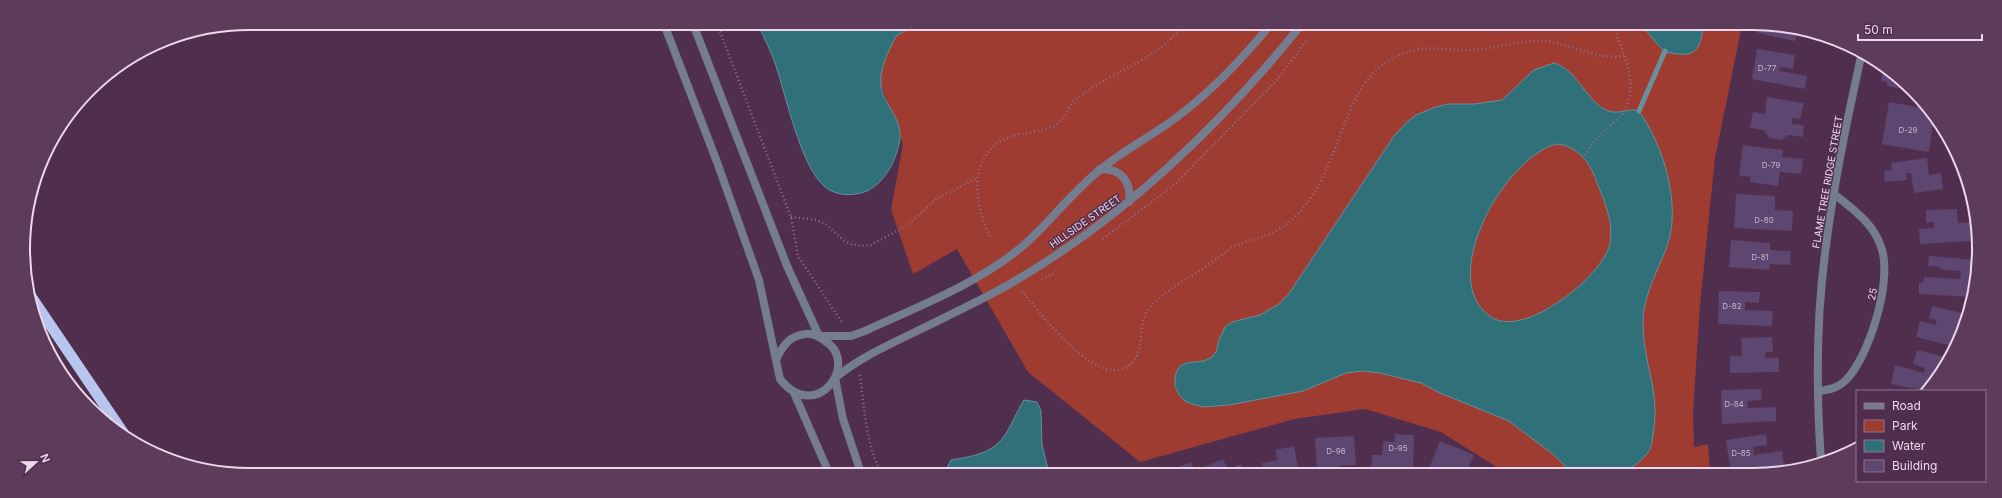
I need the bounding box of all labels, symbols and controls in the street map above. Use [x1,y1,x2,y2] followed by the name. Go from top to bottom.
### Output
[1858,16,1982,42] scale bar
[1864,22,1893,37] text: 50 m
[1758,63,1777,73] house number: D-77
[1809,115,1845,249] street label: FLAME TREE RIDGE STREET
[1898,125,1918,135] house number: D-29
[1762,160,1780,170] house number: D-79
[1047,192,1123,250] street label: HILLSIDE STREET
[1754,215,1774,225] house number: D-80
[1751,252,1769,262] house number: D-81
[1865,287,1879,301] street label: 25
[1722,301,1742,311] house number: D-82
[1856,390,1986,482] legend
[1892,398,1921,413] text: Road
[1724,399,1744,409] house number: D-84
[1892,418,1918,433] text: Park
[1892,438,1926,453] text: Water
[16,442,56,482] north arrow
[1388,443,1408,453] house number: D-95
[1326,446,1346,456] house number: D-96
[1731,448,1751,458] house number: D-85
[37,452,53,465] text: N
[1892,458,1937,473] text: Building

